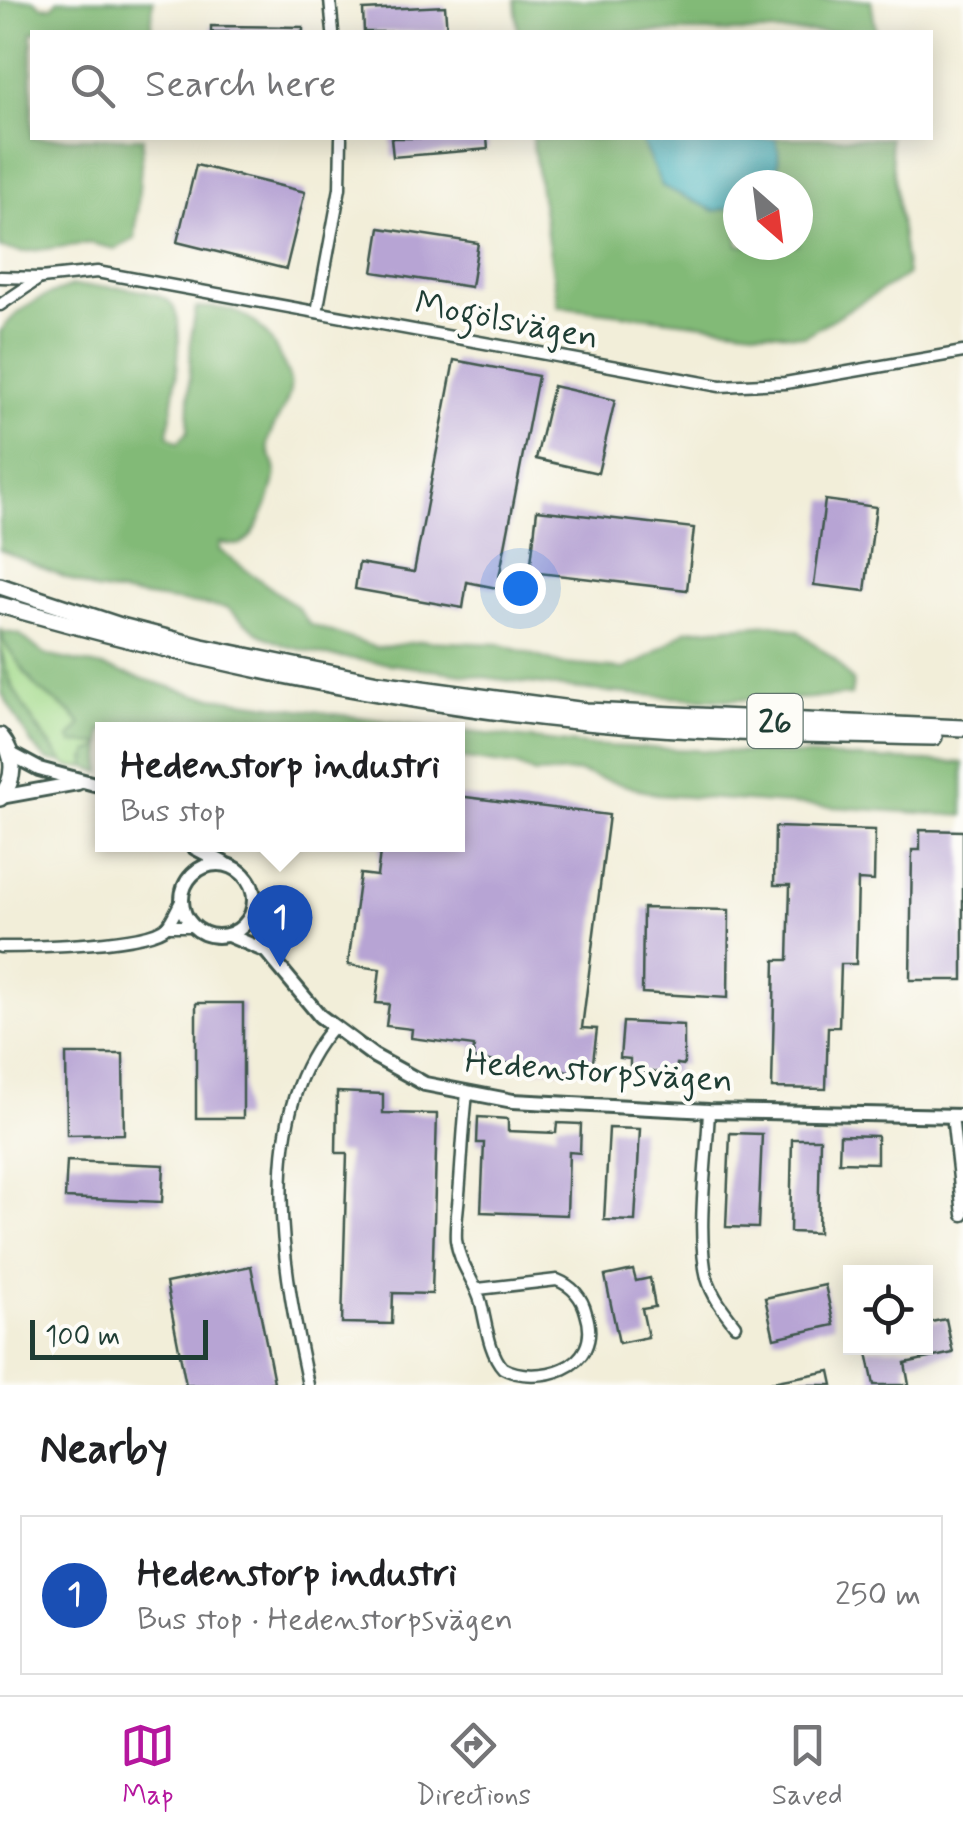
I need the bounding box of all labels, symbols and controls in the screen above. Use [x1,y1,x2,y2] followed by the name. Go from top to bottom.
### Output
[30,30,933,140] search box
[65,58,120,113] icon: search
[145,61,336,110] text: Search here
[723,170,813,260] north arrow
[410,281,602,365] street label: Mogölsvägen
[495,563,546,614] your location
[748,694,802,748] road number: 26
[95,722,465,852] popup
[120,742,440,791] text: Hedenstorp industri
[120,791,226,833] text: Bus stop
[248,884,312,967] pin: 1
[463,1040,734,1104] street label: Hedenstorpsvägen
[843,1265,933,1355] map controls
[843,1265,933,1355] button: locate
[30,1315,208,1360] scale bar
[45,1319,120,1356] text: 100 m
[40,1423,168,1478] text: Nearby
[137,1550,457,1599] text: Hedenstorp industri
[67,1574,82,1616] text: 1
[835,1574,921,1616] text: 250 m
[137,1599,513,1641] text: Bus stop · Hedenstorpsvägen
[120,1718,175,1815] tab: Map
[416,1718,531,1815] tab: Directions
[772,1718,843,1815] tab: Saved

